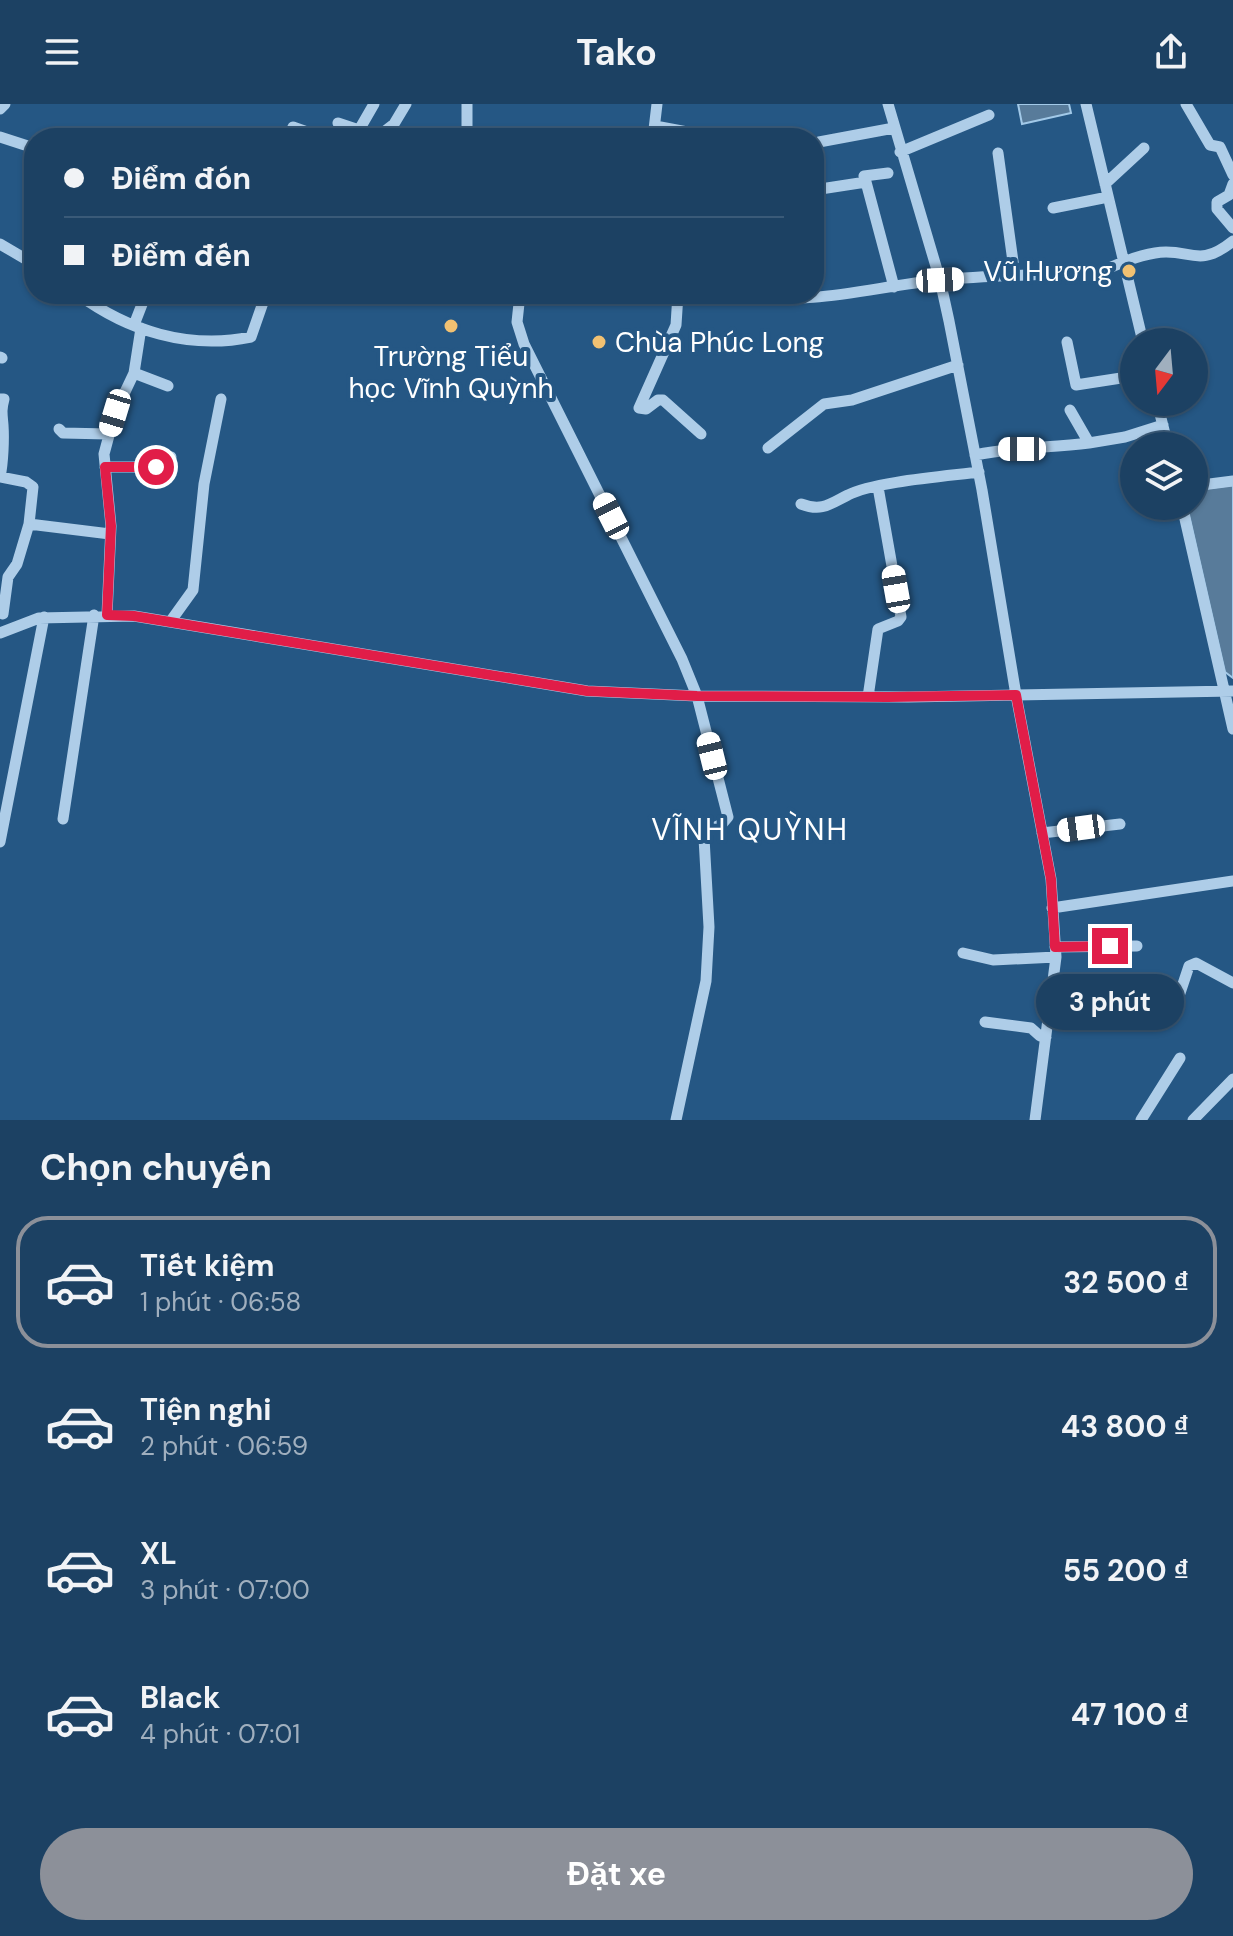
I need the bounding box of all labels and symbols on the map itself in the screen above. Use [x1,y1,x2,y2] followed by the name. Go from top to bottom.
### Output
[983,253,1113,290] place label: Vũ Hương
[1120,262,1138,280] marker: Vũ Hương
[915,267,965,293] car
[442,317,460,335] marker: Trường Tiểu học Vĩnh Quỳnh
[615,324,824,361] place label: Chùa Phúc Long
[1120,328,1208,416] north arrow
[590,333,608,351] marker: Chùa Phúc Long
[348,338,554,407] place label: Trường Tiểu học Vĩnh Quỳnh
[97,387,133,439] car
[998,437,1046,461] car
[138,449,174,485] route start
[589,489,633,543] car
[880,563,912,615] car
[695,730,729,782] car
[651,810,849,849] district label: VĨNH QUỲNH
[1056,813,1106,843] car
[1092,928,1128,964] route end
[1036,974,1184,1030] callout: 3 phút

